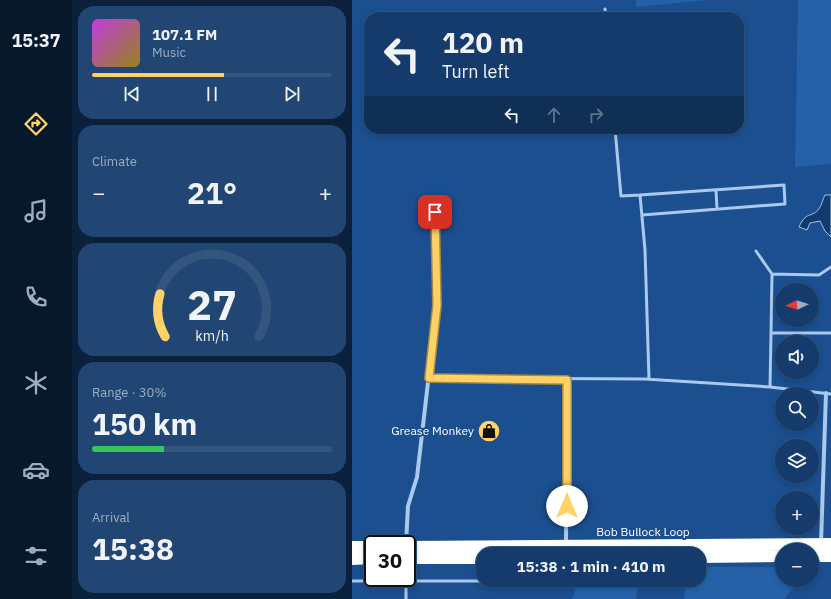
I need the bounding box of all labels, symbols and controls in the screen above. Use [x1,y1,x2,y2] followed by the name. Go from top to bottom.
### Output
[442,24,524,61] text: 120 m
[152,25,217,44] text: 107.1 FM
[376,28,428,80] icon: left
[11,29,61,52] text: 15:37
[152,44,186,61] text: Music
[442,60,510,83] text: Turn left
[121,83,143,105] icon: previous
[201,83,223,105] icon: pause
[281,83,303,105] icon: next
[501,104,523,126] icon: left
[543,104,565,126] icon: ahead
[585,104,607,126] icon: right
[22,110,50,138] icon: directions
[92,153,137,170] text: Climate
[187,173,237,212] text: 21°
[92,178,105,207] text: −
[319,178,332,207] text: +
[418,195,452,229] pin
[22,197,50,225] icon: music
[424,201,446,223] icon: arrive
[187,277,237,331] text: 27
[22,283,50,311] icon: phone
[775,283,819,327] north arrow
[775,283,819,587] map controls
[195,326,229,345] text: km/h
[775,335,819,379] button: sound
[22,369,50,397] icon: climate
[92,384,166,401] text: Range · 30%
[775,387,819,431] button: search
[92,404,197,443] text: 150 km
[476,418,502,444] shop icon: Grease Monkey
[391,423,474,438] place label: Grease Monkey
[775,439,819,483] button: layers
[22,456,50,484] icon: car
[546,485,588,527] position arrow
[775,491,819,535] button: +
[92,509,130,526] text: Arrival
[596,524,690,539] street label: Bob Bullock Loop
[92,529,174,568] text: 15:38
[364,535,416,587] speed limit sign: 30
[22,542,50,570] icon: filters
[775,543,819,587] button: −
[517,557,665,576] text: 15:38 · 1 min · 410 m

